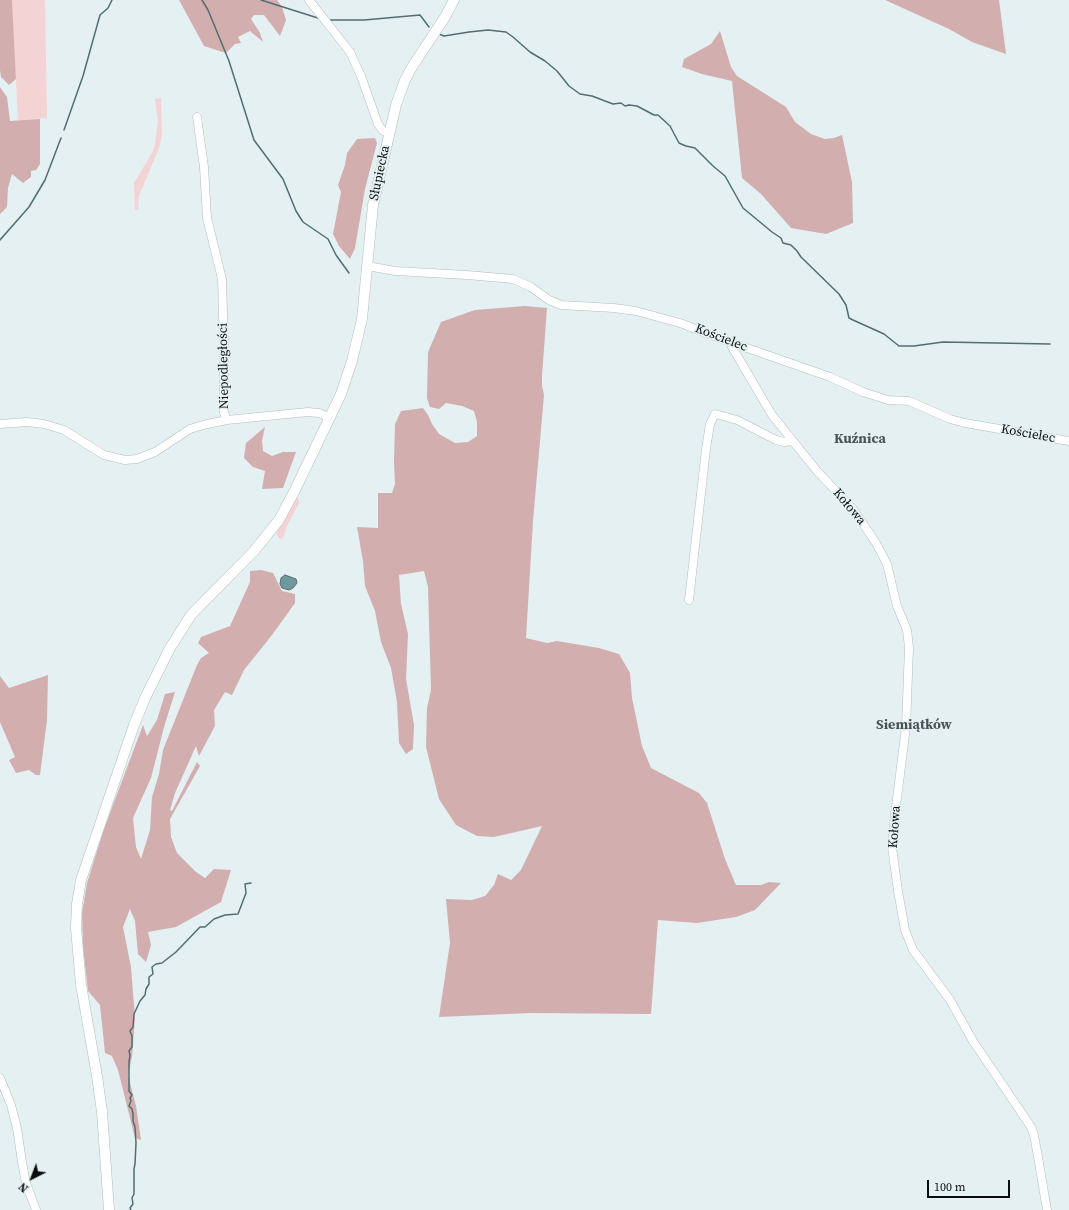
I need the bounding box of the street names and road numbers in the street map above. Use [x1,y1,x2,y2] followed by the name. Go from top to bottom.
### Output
[367,144,393,202] street label: Słupiecka
[693,321,749,355] street label: Kościelec
[215,323,233,409] street label: Niepodległości
[1000,422,1056,446] street label: Kościelec
[829,486,869,528] street label: Kołowa
[886,805,904,849] street label: Kołowa

